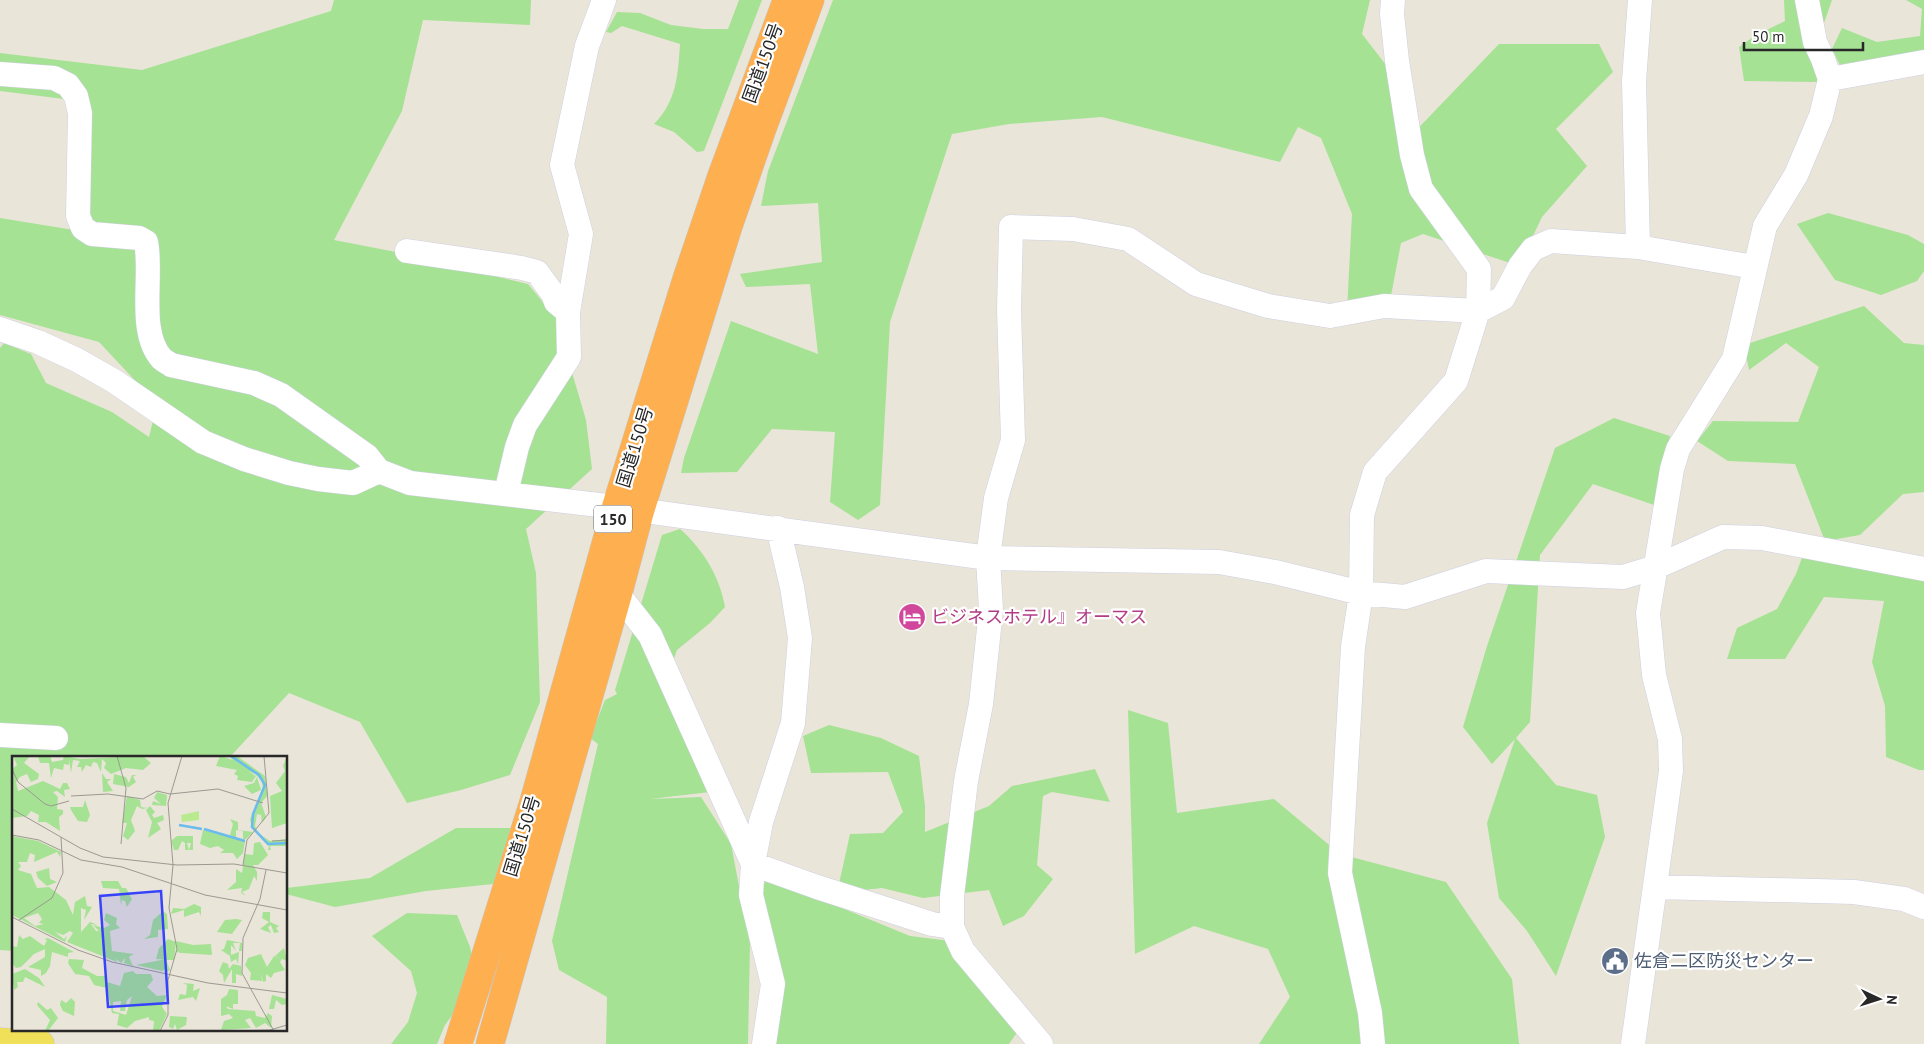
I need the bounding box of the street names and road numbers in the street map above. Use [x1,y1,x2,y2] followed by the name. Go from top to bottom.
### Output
[737,20,788,106] street label: 国道150号
[611,404,658,490] street label: 国道150号
[594,506,632,532] road number: 150
[498,793,545,879] street label: 国道150号

